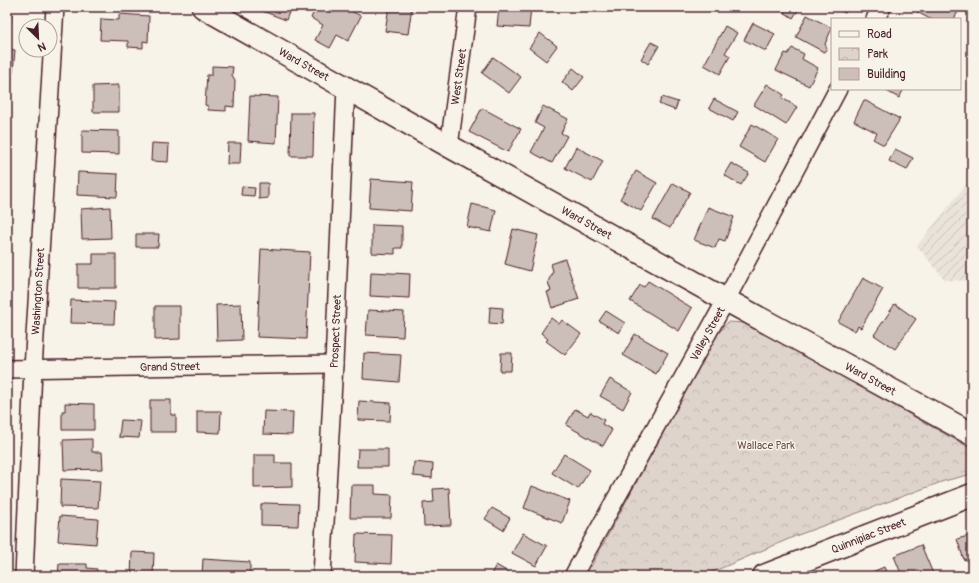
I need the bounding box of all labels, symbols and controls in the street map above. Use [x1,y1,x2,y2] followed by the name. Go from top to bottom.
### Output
[18,18,58,58] north arrow
[831,18,961,90] legend
[867,27,892,42] text: Road
[35,39,48,54] text: N
[276,45,332,84] street label: Ward Street
[449,47,469,106] street label: West Street
[867,47,888,62] text: Park
[867,67,906,82] text: Building
[559,204,614,242] street label: Ward Street
[29,247,47,335] street label: Washington Street
[328,294,344,368] street label: Prospect Street
[688,304,728,363] street label: Valley Street
[140,360,201,374] street label: Grand Street
[843,360,898,398] street label: Ward Street
[737,439,795,452] park label: Wallace Park
[829,515,908,556] street label: Quinnipiac Street

